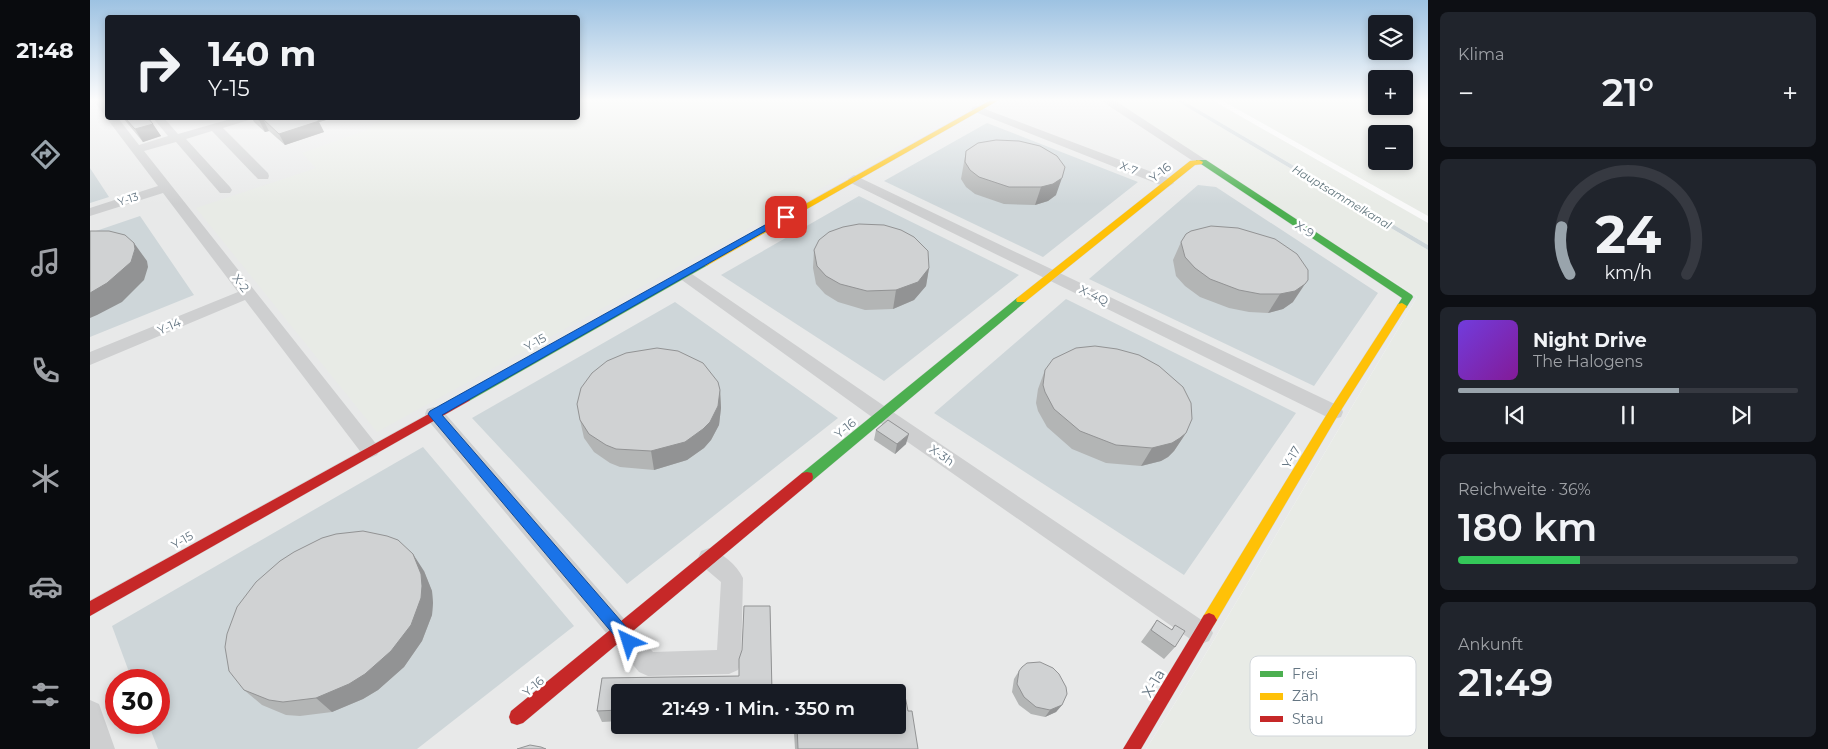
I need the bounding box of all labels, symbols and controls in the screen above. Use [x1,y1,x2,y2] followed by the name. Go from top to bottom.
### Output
[1368,15,1413,170] map controls
[1368,15,1413,60] button: layers
[208,32,316,75] text: 140 m
[125,35,190,100] icon: right
[16,37,74,64] text: 21:48
[1458,45,1504,64] text: Klima
[1602,69,1654,116] text: 21°
[1368,70,1413,115] button: +
[208,75,250,102] text: Y-15
[1458,76,1474,110] text: −
[1782,76,1798,110] text: +
[1368,125,1413,170] button: −
[28,137,63,172] icon: directions
[1118,158,1140,178] street label: X-7
[1146,159,1174,185] street label: Y-16
[1290,162,1394,232] water label: Hauptsammelkanal
[116,189,140,209] street label: Y-13
[765,196,807,238] pin
[772,203,800,231] icon: arrive
[1595,203,1661,266] text: 24
[1293,217,1317,241] street label: X-9
[28,245,63,280] icon: music
[1604,262,1652,283] text: km/h
[229,271,253,295] street label: X-2
[1077,282,1111,308] street label: X-4Q
[155,314,183,338] street label: Y-14
[1533,329,1647,352] text: Night Drive
[521,330,549,354] street label: Y-15
[1533,352,1643,371] text: The Halogens
[28,353,63,388] icon: phone
[1501,401,1529,429] icon: previous
[1614,401,1642,429] icon: pause
[1727,401,1755,429] icon: next
[831,415,859,441] street label: Y-16
[927,441,957,469] street label: X-3h
[1279,443,1303,471] street label: Y-17
[28,461,63,496] icon: climate
[1458,480,1591,499] text: Reichweite · 36%
[1458,504,1597,551] text: 180 km
[168,528,196,552] street label: Y-15
[28,569,63,604] icon: car
[602,615,654,667] position arrow
[1458,635,1523,654] text: Ankunft
[1250,656,1416,736] legend
[1458,659,1553,706] text: 21:49
[1292,665,1318,683] text: Frei
[1137,666,1169,700] street label: X-1a
[105,669,170,734] speed limit sign: 30
[519,673,547,699] street label: Y-16
[28,677,63,712] icon: filters
[1292,687,1319,705] text: Zäh
[662,697,855,720] text: 21:49 · 1 Min. · 350 m
[1292,710,1324,728] text: Stau

